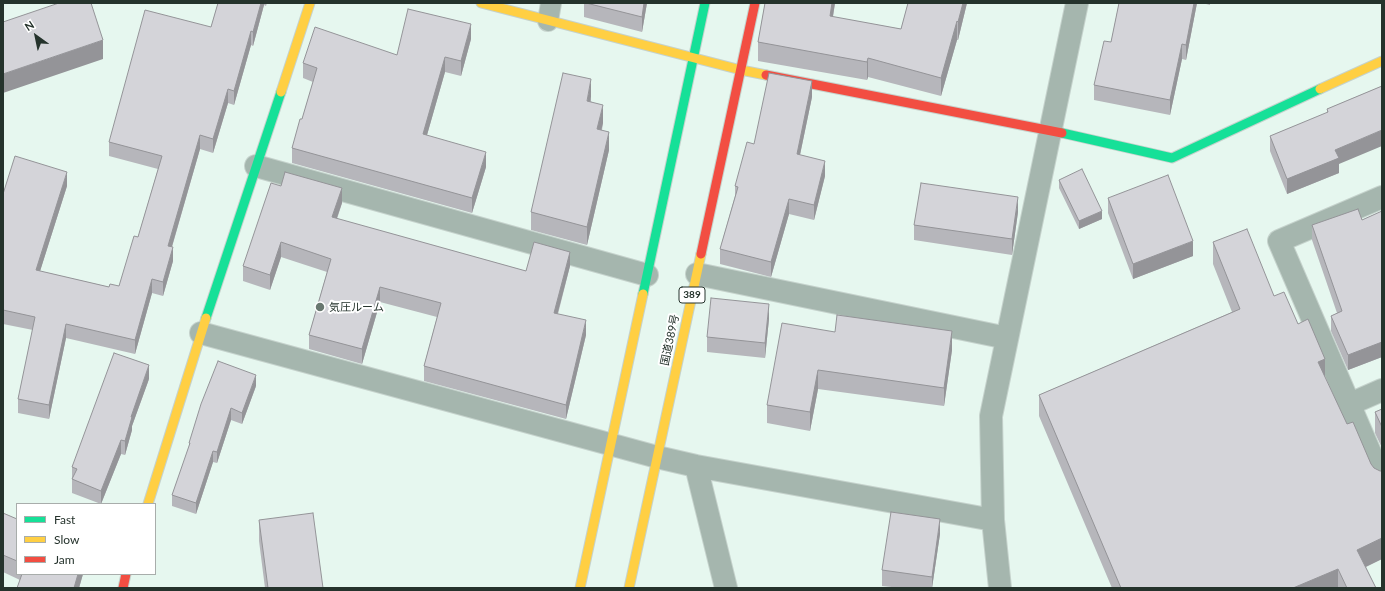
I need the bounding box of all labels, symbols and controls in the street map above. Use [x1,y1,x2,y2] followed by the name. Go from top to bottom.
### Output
[16,16,56,56] north arrow
[22,18,36,33] text: N
[679,287,705,303] road number: 389
[329,300,384,314] place label: 気圧ルーム
[314,301,326,313] marker: 気圧ルーム
[658,313,682,367] street label: 国道389号
[16,503,156,575] legend
[54,512,75,527] text: Fast
[54,532,79,547] text: Slow
[54,552,75,567] text: Jam

